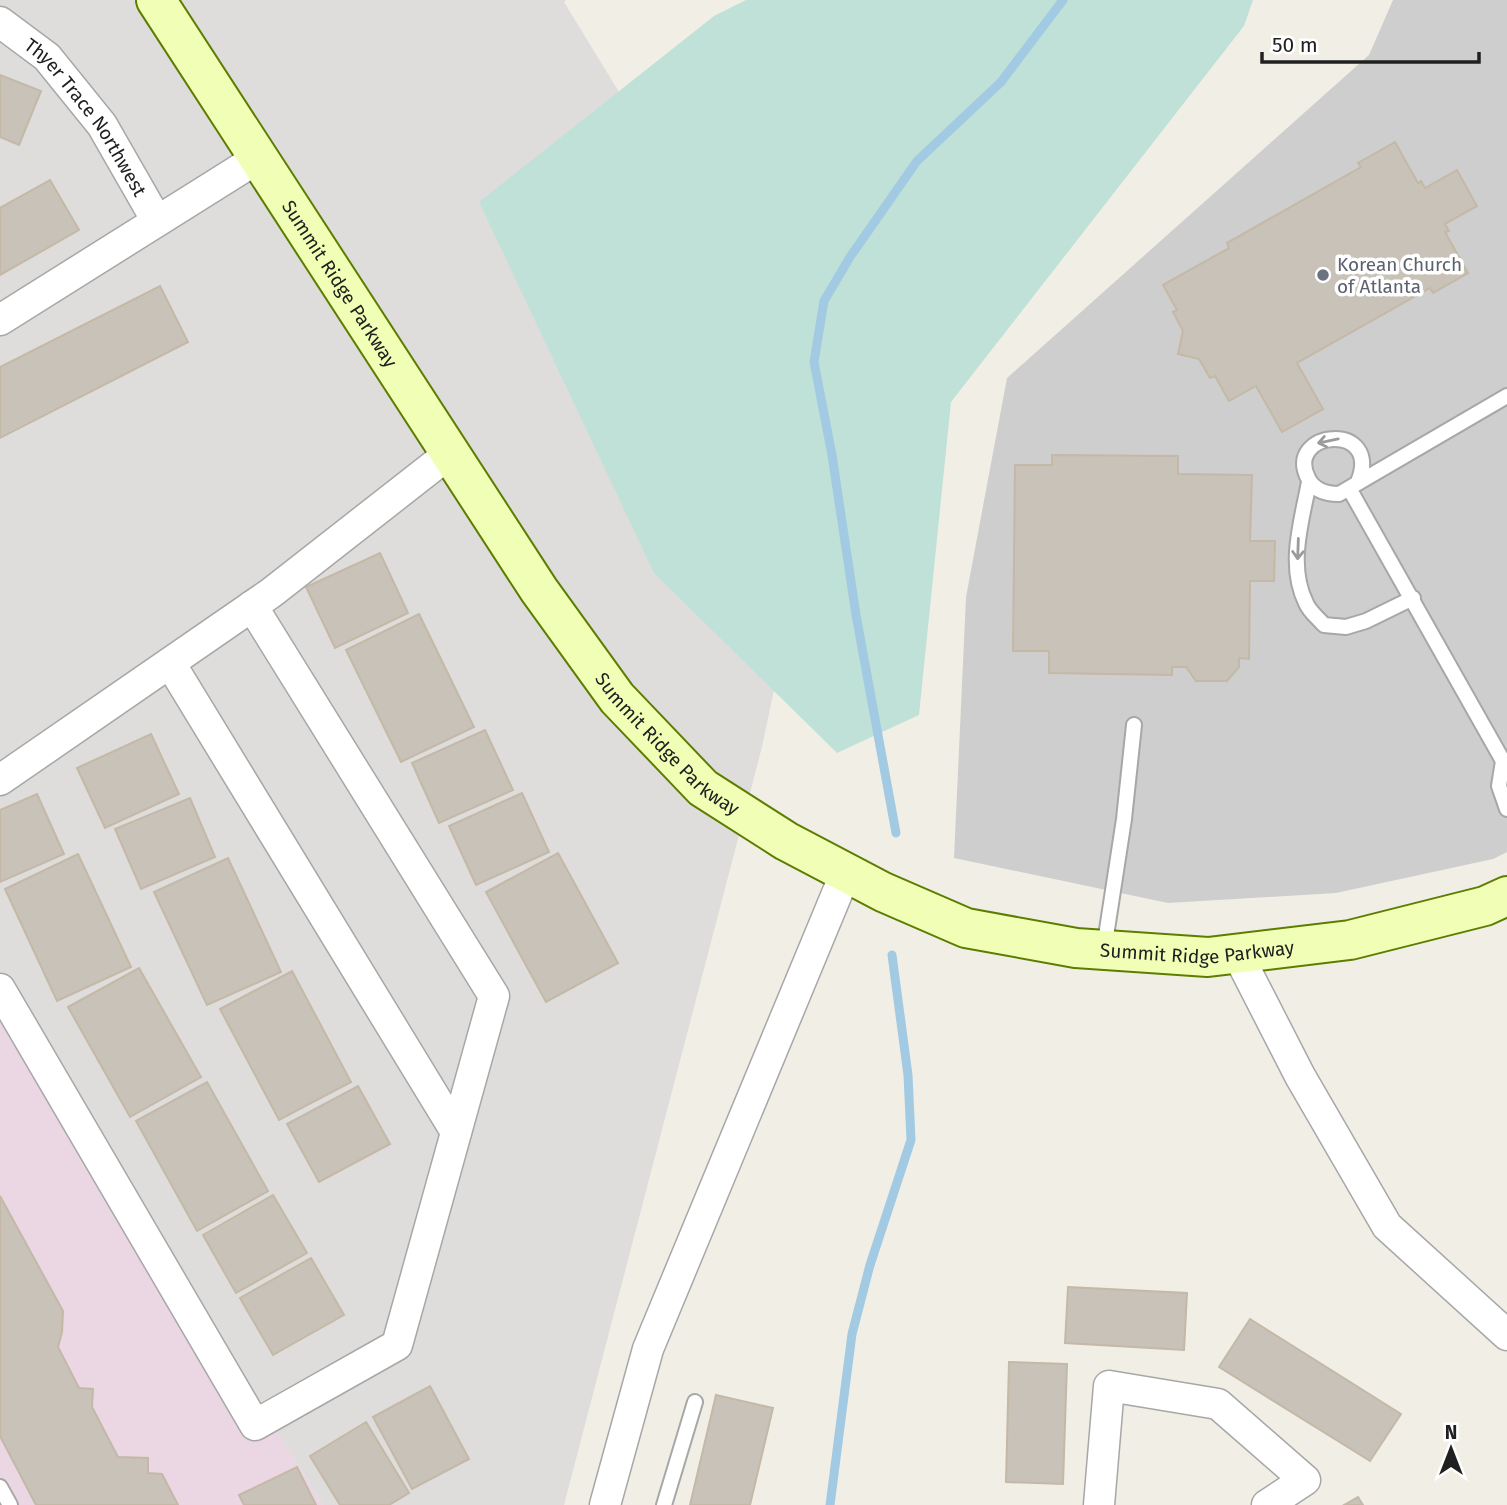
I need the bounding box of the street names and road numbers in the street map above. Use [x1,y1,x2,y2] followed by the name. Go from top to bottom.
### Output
[20,33,151,201] street label: Thyer Trace Northwest
[277,196,403,372] street label: Summit Ridge Parkway
[590,668,744,821] street label: Summit Ridge Parkway
[1099,936,1296,969] street label: Summit Ridge Parkway

